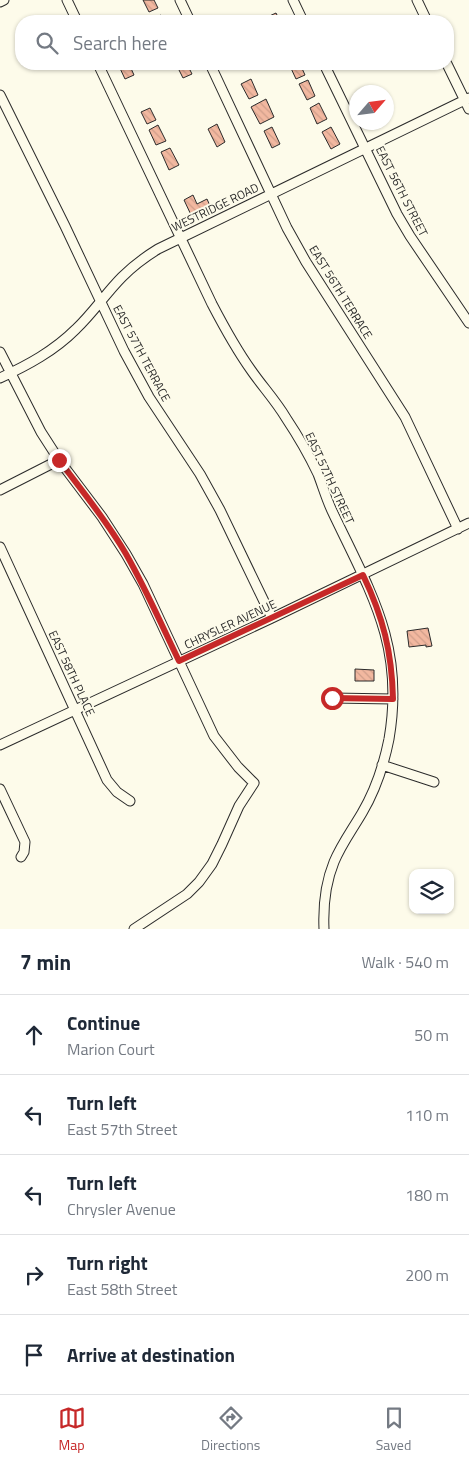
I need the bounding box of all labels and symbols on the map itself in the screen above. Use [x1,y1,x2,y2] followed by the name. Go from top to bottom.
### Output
[349,85,394,130] north arrow
[371,142,433,240] street label: EAST 56TH STREET
[168,178,262,236] street label: WESTRIDGE ROAD
[304,241,378,343] street label: EAST 56TH TERRACE
[108,301,176,405] street label: EAST 57TH TERRACE
[300,429,360,528] street label: EAST 57TH STREET
[48,449,71,472] route end
[181,594,280,654] street label: CHRYSLER AVENUE
[44,627,100,719] street label: EAST 58TH PLACE
[321,687,344,710] route start

